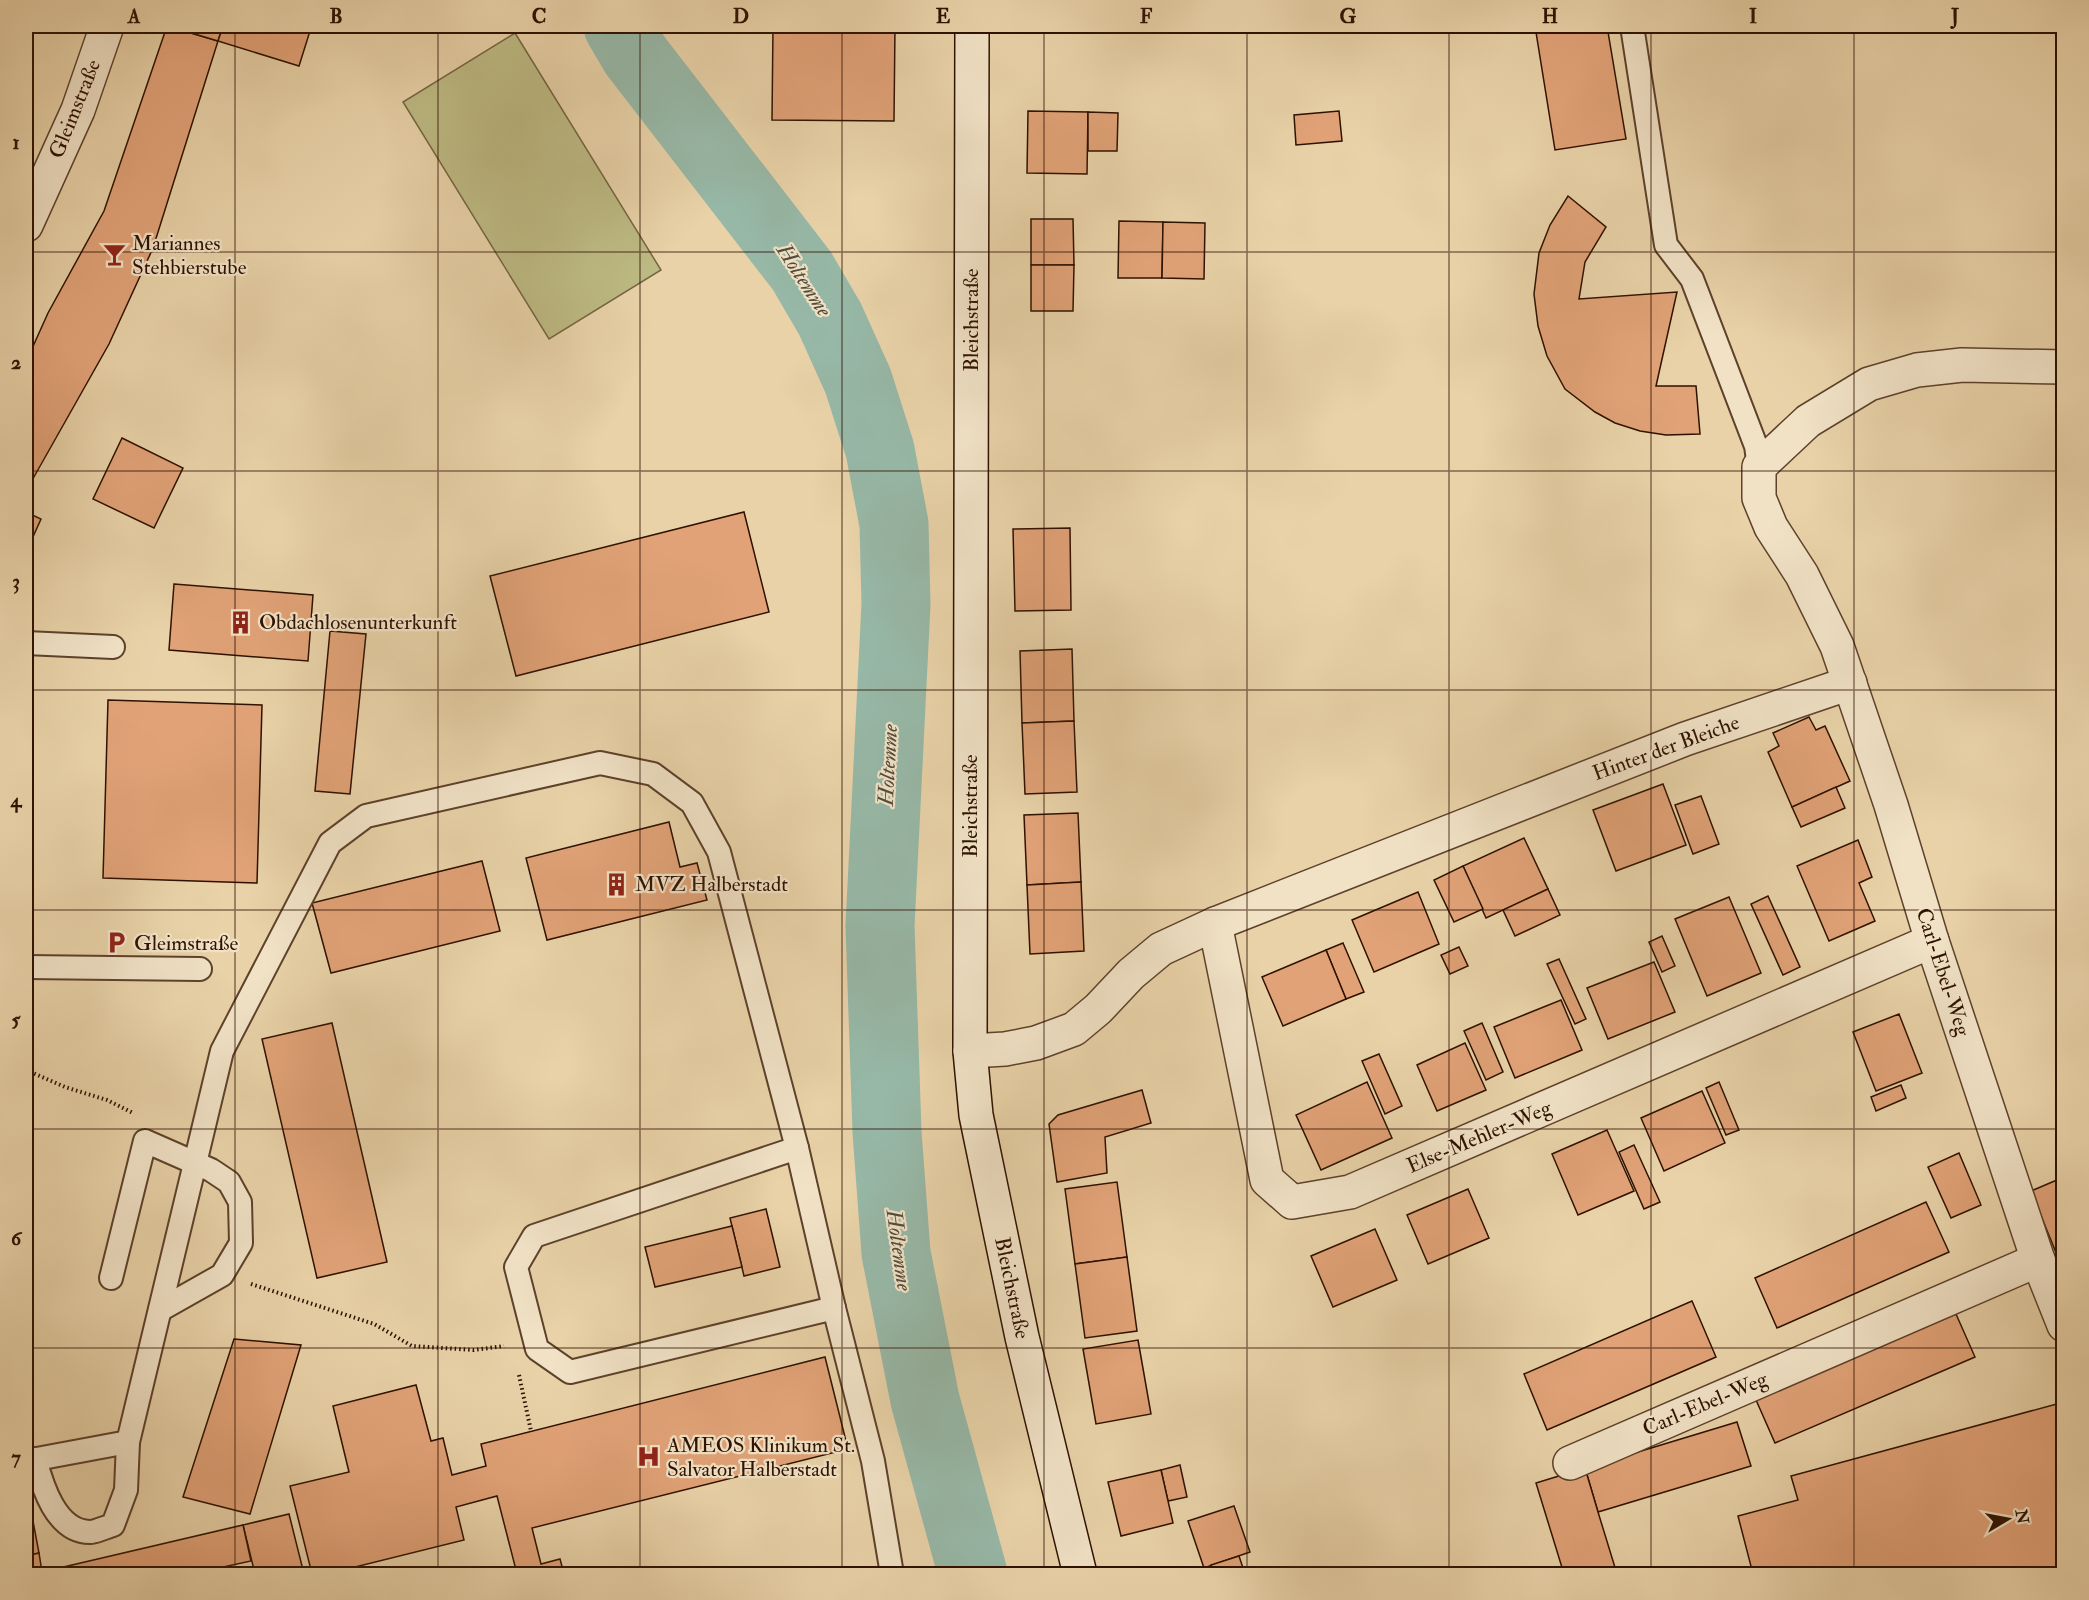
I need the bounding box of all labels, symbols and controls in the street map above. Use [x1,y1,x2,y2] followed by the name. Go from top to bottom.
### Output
[127,4,141,29] text: A
[329,4,343,29] text: B
[532,4,546,29] text: C
[733,4,749,29] text: D
[936,4,951,29] text: E
[1140,4,1153,29] text: F
[1340,4,1357,29] text: G
[1542,4,1558,29] text: H
[1749,4,1757,29] text: I
[1950,4,1959,29] text: J
[43,55,107,162] street label: Gleimstraße
[12,130,20,155] text: 1
[132,230,247,281] place label: Mariannes Stehbierstube
[769,237,838,322] water label: Holtemme
[101,242,127,268] bar icon: Mariannes Stehbierstube
[958,268,985,372] street label: Bleichstraße
[11,350,21,375] text: 2
[12,569,20,594] text: 3
[228,609,254,635] building icon: Obdachlosenunterkunft
[259,609,457,636] place label: Obdachlosenunterkunft
[1589,709,1743,787] street label: Hinter der Bleiche
[872,723,904,808] water label: Holtemme
[957,754,984,858] street label: Bleichstraße
[10,788,23,813] text: 4
[604,871,630,897] building icon: MVZ Halberstadt
[635,871,788,898] place label: MVZ Halberstadt
[1910,905,1977,1040] street label: Carl-Ebel-Weg
[103,930,129,956] parking icon: Gleimstraße
[134,930,238,957] place label: Gleimstraße
[12,1007,22,1032] text: 5
[1403,1094,1556,1180] street label: Else-Mehler-Weg
[879,1207,919,1293] water label: Holtemme
[11,1226,23,1251] text: 6
[988,1235,1036,1342] street label: Bleichstraße
[1639,1365,1772,1442] street label: Carl-Ebel-Weg
[666,1432,855,1483] place label: AMEOS Klinikum St. Salvator Halberstadt
[636,1444,662,1470] hospital icon: AMEOS Klinikum St. Salvator Halberstadt
[11,1445,21,1470] text: 7
[1978,1489,2038,1549] north arrow
[2011,1507,2033,1526] text: N

